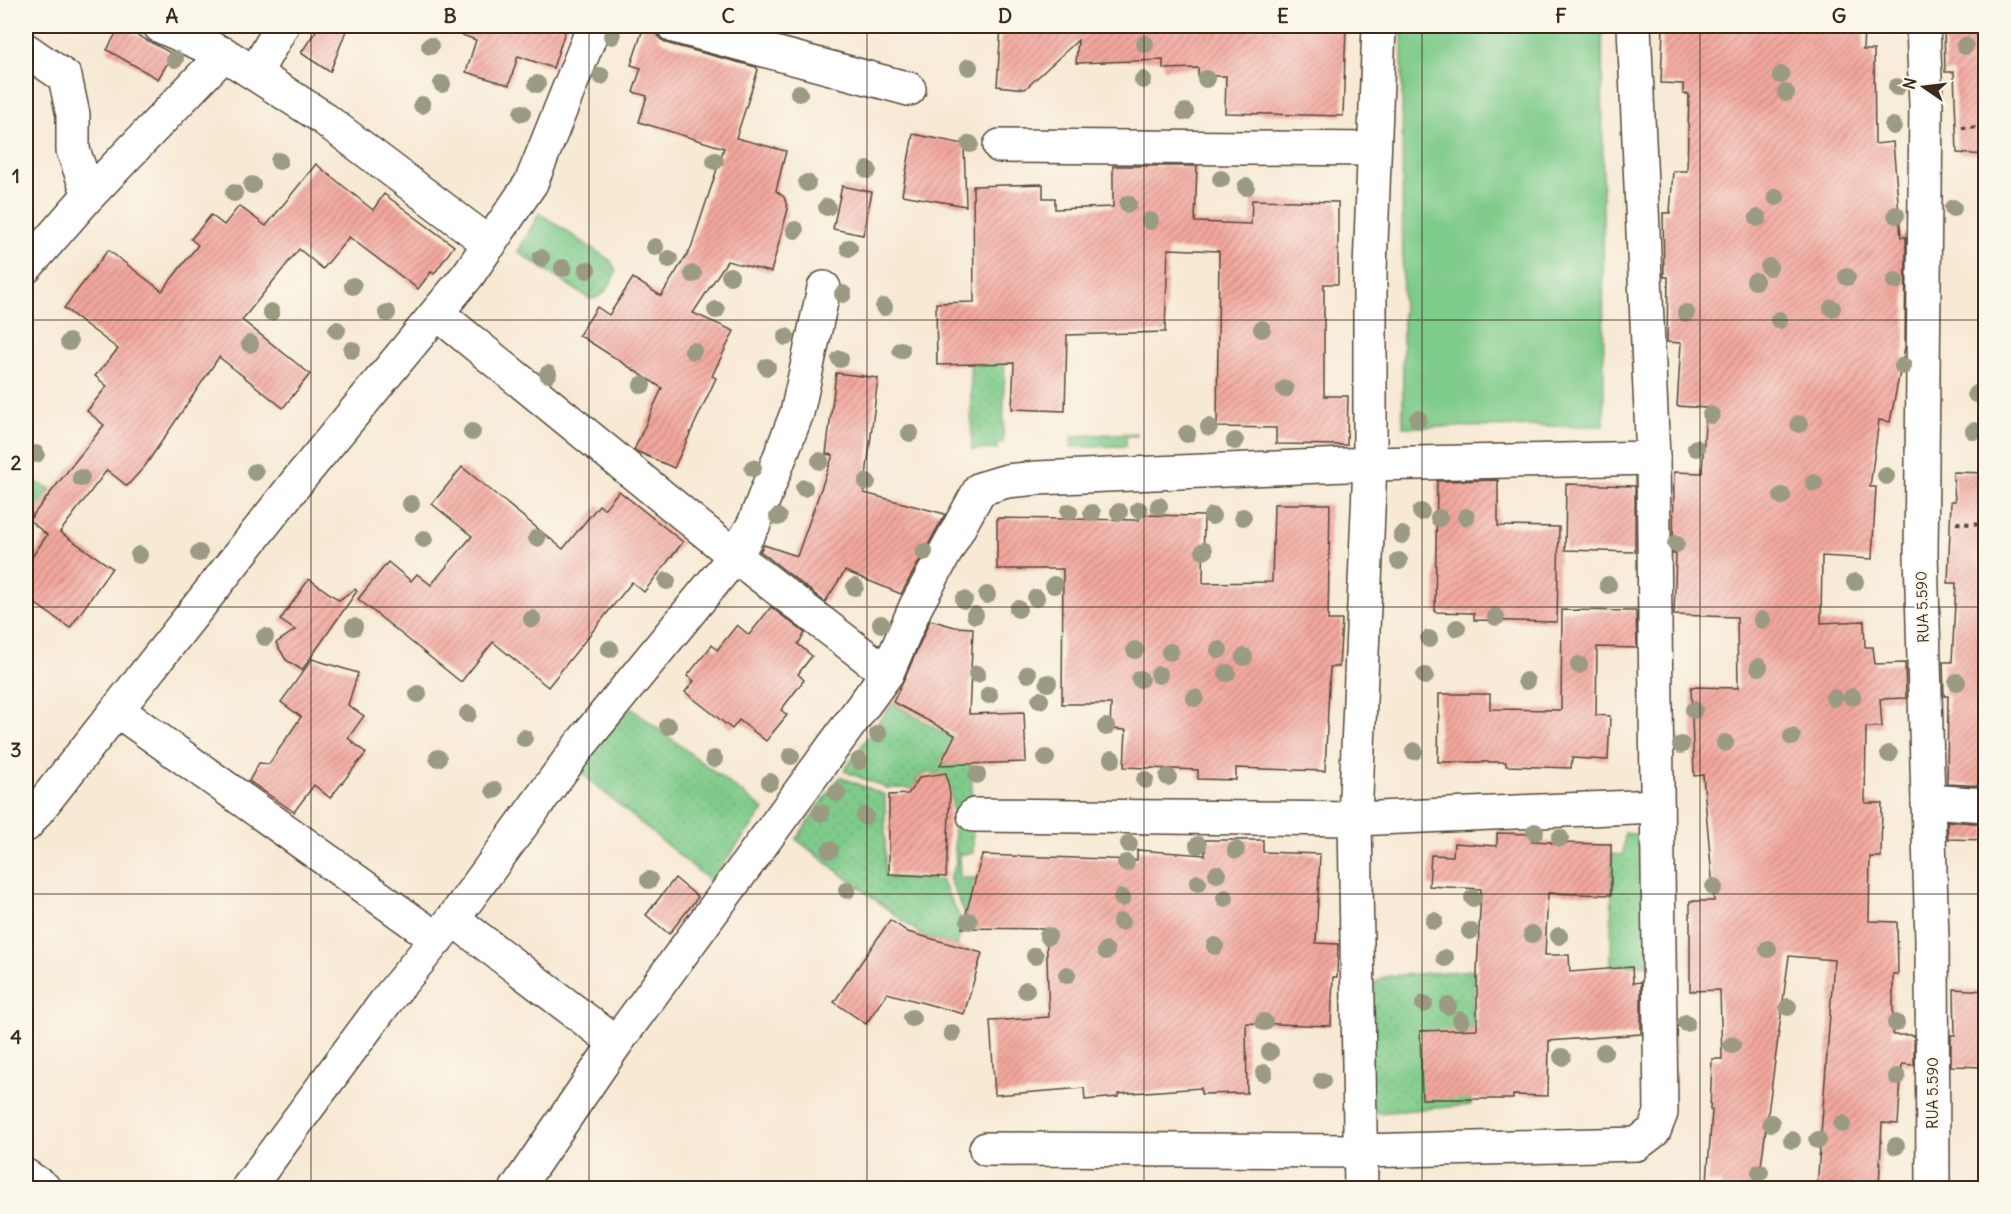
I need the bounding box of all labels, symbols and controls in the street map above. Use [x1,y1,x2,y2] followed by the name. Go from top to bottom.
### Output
[166,3,179,28] text: A
[443,3,457,28] text: B
[721,3,735,28] text: C
[998,3,1012,28] text: D
[1277,3,1289,28] text: E
[1555,3,1567,28] text: F
[1832,3,1846,28] text: G
[1894,57,1954,117] north arrow
[1898,76,1920,91] text: N
[12,163,20,188] text: 1
[11,450,22,475] text: 2
[1911,571,1933,643] street label: RUA 5.590
[10,737,22,762] text: 3
[10,1024,22,1049] text: 4
[1923,1057,1942,1129] street label: RUA 5.590

